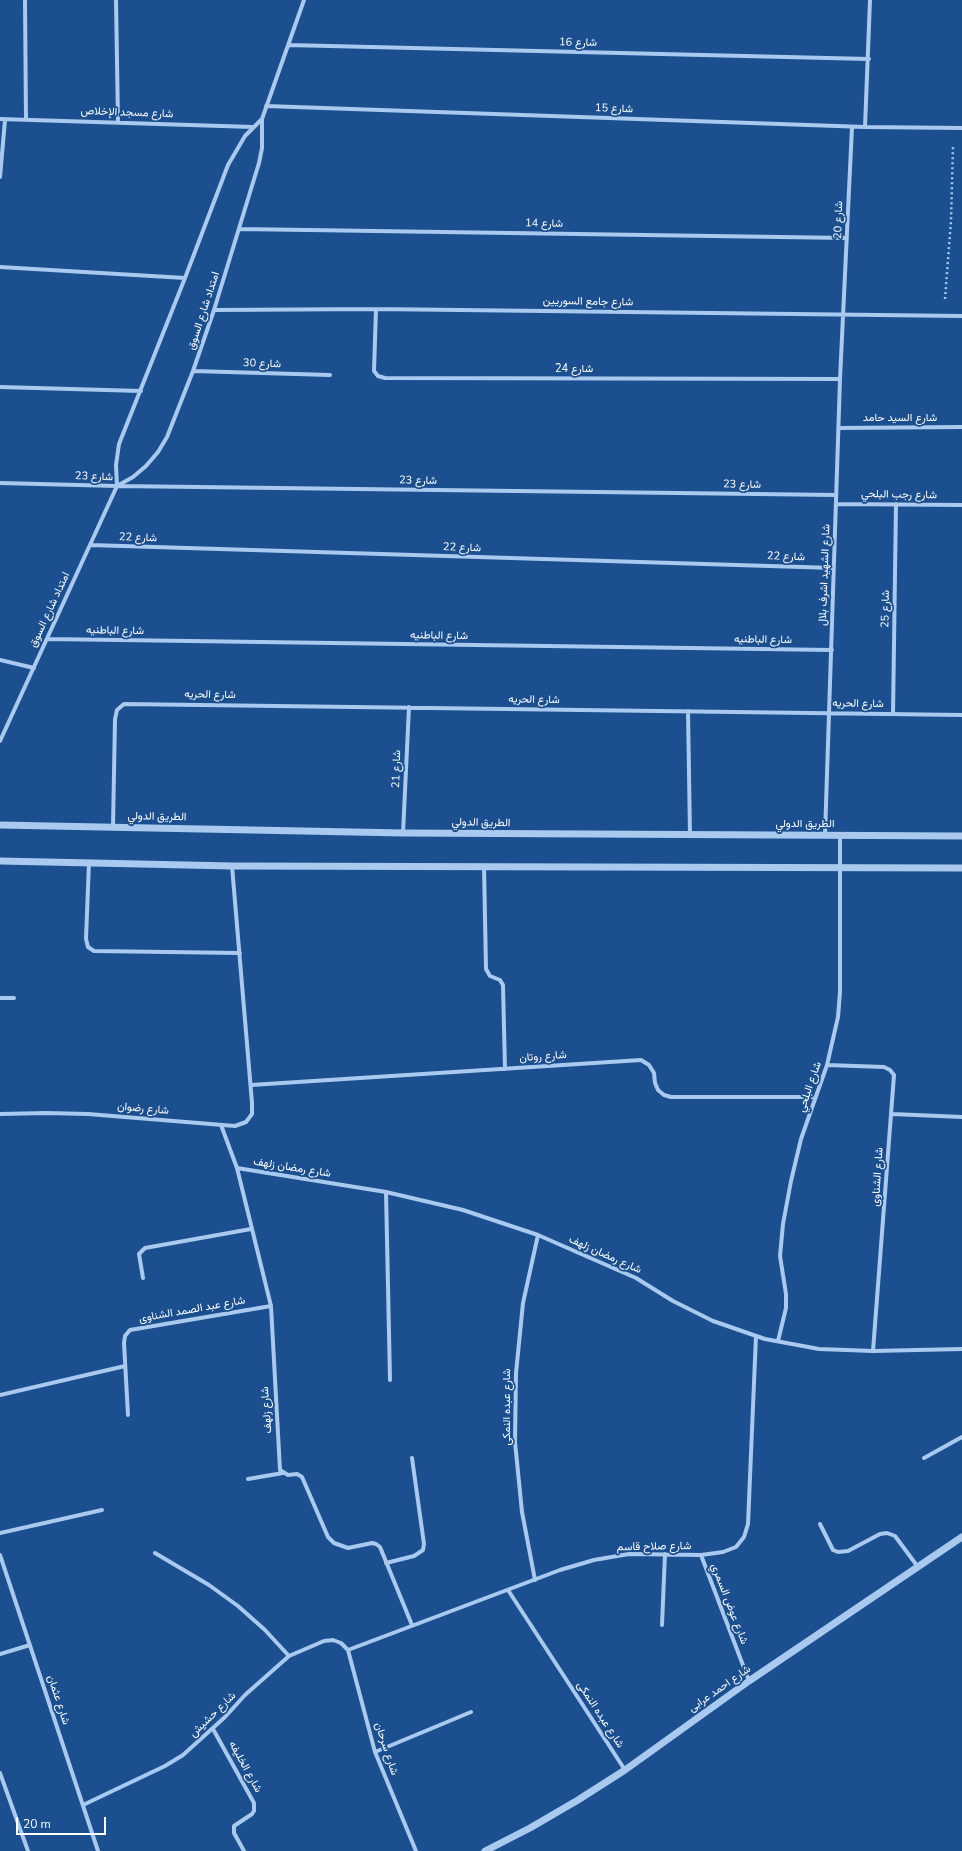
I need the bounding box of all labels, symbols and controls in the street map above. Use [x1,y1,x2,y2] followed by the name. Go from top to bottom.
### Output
[559,36,597,50] street label: شارع 16
[595,102,633,116] street label: شارع 15
[80,105,174,121] street label: شارع مسجد الإخلاص
[832,201,846,239] street label: شارع 20
[525,217,563,231] street label: شارع 14
[185,270,223,352] street label: امتداد شارع السوق
[543,295,633,309] street label: شارع جامع السوريين
[243,357,281,371] street label: شارع 30
[555,362,593,376] street label: شارع 24
[863,411,937,425] street label: شارع السيد حامد
[75,470,113,484] street label: شارع 23
[399,474,437,488] street label: شارع 23
[723,478,761,492] street label: شارع 23
[861,488,937,502] street label: شارع رجب البلحي
[817,524,833,626] street label: شارع الشهيد اشرف بلال
[119,531,157,545] street label: شارع 22
[443,541,481,555] street label: شارع 22
[767,550,805,564] street label: شارع 22
[27,570,73,650] street label: امتداد شارع السوق
[879,590,893,628] street label: شارع 25
[86,624,144,638] street label: شارع الباطنيه
[410,629,468,643] street label: شارع الباطنيه
[734,633,792,647] street label: شارع الباطنيه
[184,688,236,702] street label: شارع الحريه
[508,693,560,707] street label: شارع الحريه
[832,697,884,711] street label: شارع الحريه
[390,750,404,788] street label: شارع 21
[127,810,187,824] street label: الطريق الدولي
[451,816,511,830] street label: الطريق الدولي
[776,817,834,831] street label: الطريق الدولي
[519,1049,567,1065] street label: شارع روتان
[795,1060,825,1114] street label: شارع البلحي
[117,1100,169,1118] street label: شارع رضوان
[869,1147,887,1207] street label: شارع الشناوى
[252,1155,332,1181] street label: شارع رمضان زلهف
[567,1233,643,1277] street label: شارع رمضان زلهف
[138,1294,246,1326] street label: شارع عبد الصمد الشناوى
[500,1369,514,1445] street label: شارع عبده النمكى
[259,1386,275,1434] street label: شارع زلهف
[617,1540,691,1554] street label: شارع صلاح قاسم
[708,1562,750,1646] street label: شارع عوض السمري
[686,1663,754,1715] street label: شارع احمد عرابى
[44,1674,72,1726] street label: شارع عثمان
[574,1679,626,1751] street label: شارع عبده النمكى
[187,1690,239,1740] street label: شارع حشيش
[371,1721,401,1777] street label: شارع سرحان
[225,1739,265,1795] street label: شارع الخليفه
[18,1809,108,1835] scale bar
[23,1816,51,1832] text: 20 m

